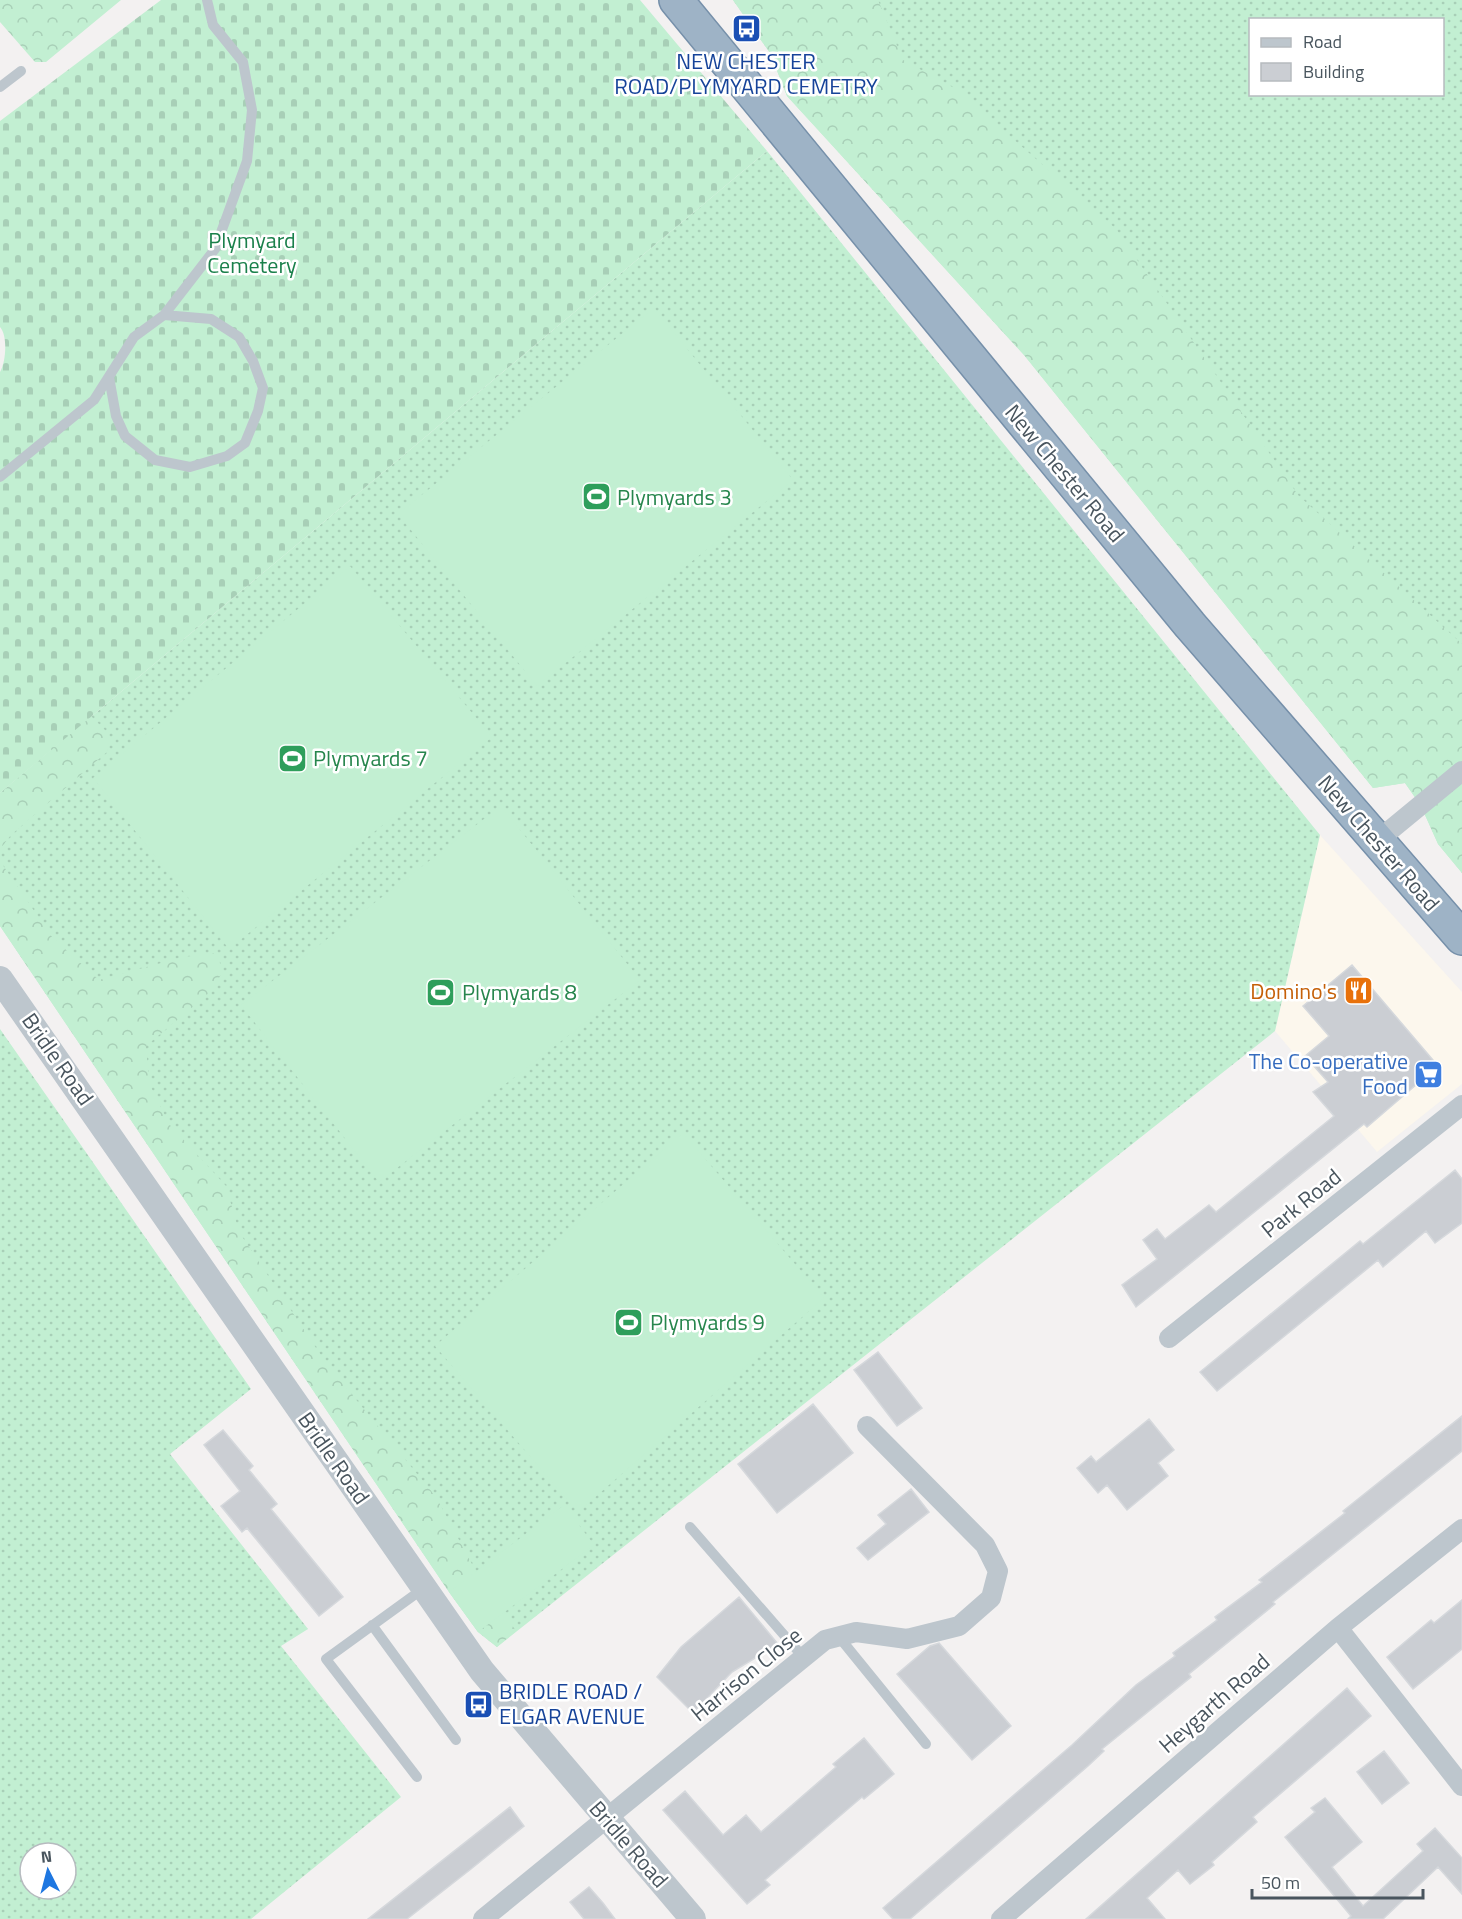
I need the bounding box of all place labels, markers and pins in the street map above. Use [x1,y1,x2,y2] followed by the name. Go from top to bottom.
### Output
[730,13,762,45] bus stop icon: NEW CHESTER ROAD/PLYMYARD CEMETRY
[614,44,878,103] place label: NEW CHESTER ROAD/PLYMYARD CEMETRY
[617,480,732,514] place label: Plymyards 3
[580,481,612,513] sports icon: Plymyards 3
[313,741,428,775] place label: Plymyards 7
[276,742,308,774] sports icon: Plymyards 7
[1250,974,1337,1008] place label: Domino's
[462,975,577,1009] place label: Plymyards 8
[1342,975,1374,1007] restaurant icon: Domino's
[425,976,457,1008] sports icon: Plymyards 8
[1249,1044,1408,1103] place label: The Co-operative Food
[1413,1058,1445,1090] supermarket icon: The Co-operative Food
[650,1305,765,1339] place label: Plymyards 9
[613,1306,645,1338] sports icon: Plymyards 9
[499,1674,645,1733] place label: BRIDLE ROAD / ELGAR AVENUE
[462,1688,494,1720] bus stop icon: BRIDLE ROAD / ELGAR AVENUE

